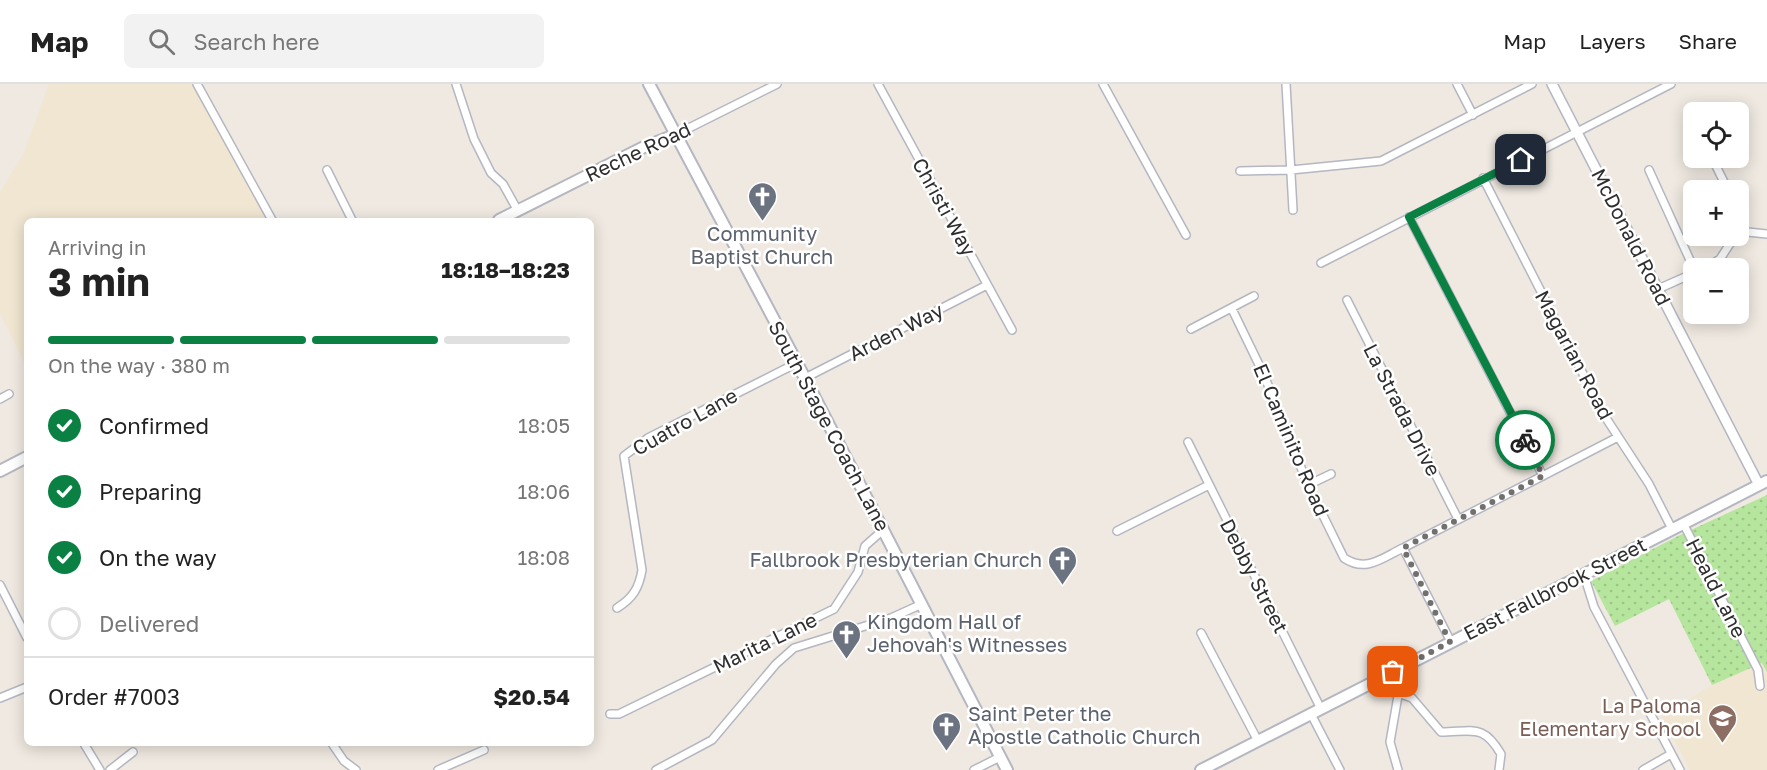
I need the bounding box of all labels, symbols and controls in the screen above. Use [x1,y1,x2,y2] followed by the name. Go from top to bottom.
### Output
[124,14,544,68] search box
[30,25,88,58] text: Map
[145,25,178,58] icon: search
[193,28,319,55] text: Search here
[1503,28,1546,54] text: Map
[1579,28,1646,54] text: Layers
[1679,28,1737,54] text: Share
[1683,102,1749,324] map controls
[1683,102,1749,168] button: locate
[581,116,694,186] street label: Reche Road
[1495,134,1546,185] pin
[1504,143,1537,176] icon: home
[908,153,982,260] street label: Christi Way
[1587,164,1677,309] street label: McDonald Road
[746,180,778,222] church icon: Community Baptist Church
[1683,180,1749,246] button: +
[691,221,833,268] place label: Community Baptist Church
[48,235,146,259] text: Arriving in
[441,256,570,283] text: 18:18–18:23
[48,258,150,305] text: 3 min
[1683,258,1749,324] button: −
[1531,286,1619,423] street label: Magarian Road
[844,297,947,365] street label: Arden Way
[764,316,896,535] street label: South Stage Coach Lane
[1359,339,1447,480] street label: La Strada Drive
[48,353,230,377] text: On the way · 380 m
[1249,360,1335,519] street label: El Caminito Road
[628,382,741,460] street label: Cuatro Lane
[48,409,81,442] icon: check
[1495,410,1555,470] courier
[99,412,209,439] text: Confirmed
[518,413,570,437] text: 18:05
[1509,424,1542,457] icon: bike
[48,475,81,508] icon: check
[99,478,202,505] text: Preparing
[518,479,570,503] text: 18:06
[1216,514,1294,637] street label: Debby Street
[1459,532,1650,645] street label: East Fallbrook Street
[1682,534,1752,641] street label: Heald Lane
[48,541,81,574] icon: check
[99,544,217,571] text: On the way
[1047,544,1079,586] church icon: Fallbrook Presbyterian Church
[518,545,570,569] text: 18:08
[749,547,1042,571] place label: Fallbrook Presbyterian Church
[709,607,820,678] street label: Marita Lane
[867,609,1067,656] place label: Kingdom Hall of Jehovah's Witnesses
[99,610,199,637] text: Delivered
[830,618,862,660] church icon: Kingdom Hall of Jehovah's Witnesses
[1367,646,1418,697] pin
[1376,655,1409,688] icon: bag
[48,683,180,710] text: Order #7003
[493,683,570,710] text: $20.54
[1519,693,1701,740] place label: La Paloma Elementary School
[968,701,1201,748] place label: Saint Peter the Apostle Catholic Church
[1706,702,1738,744] school or university icon: La Paloma Elementary School
[931,710,963,752] church icon: Saint Peter the Apostle Catholic Church

